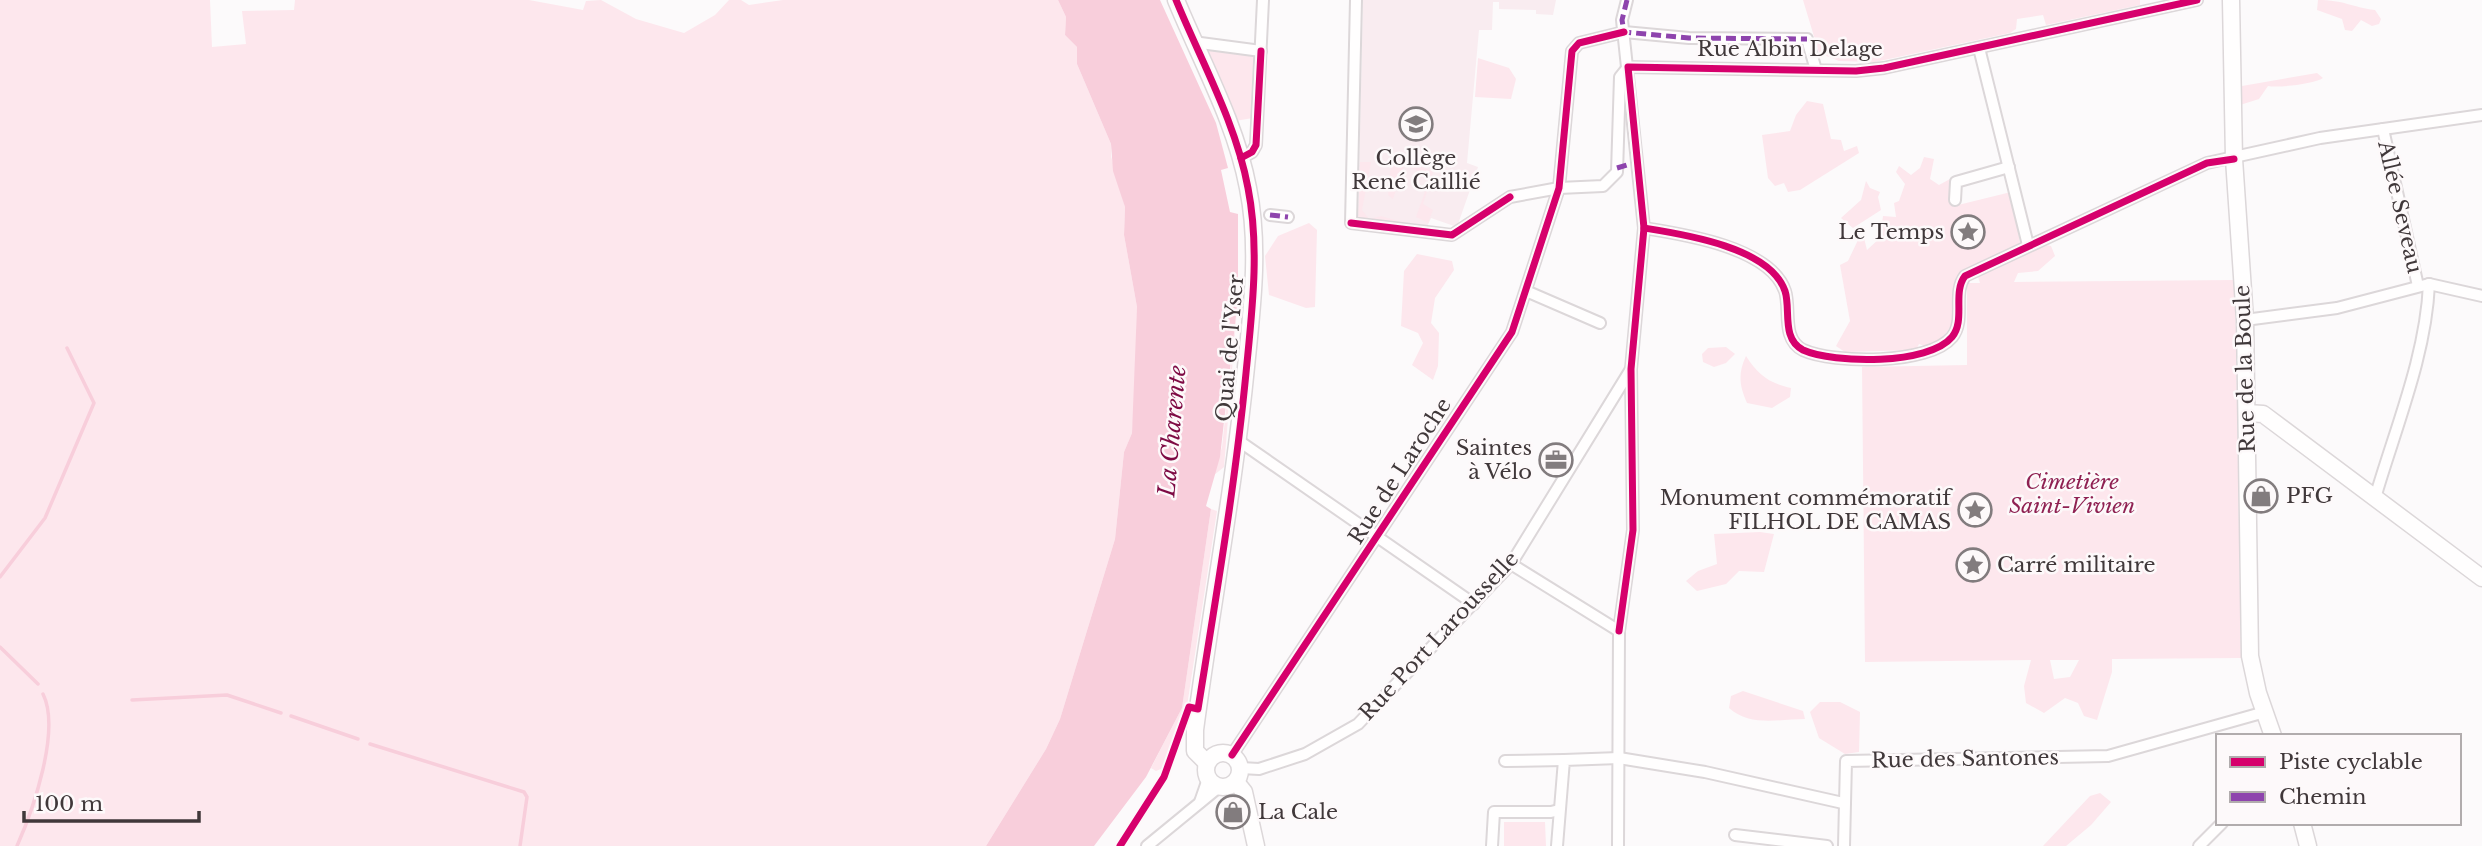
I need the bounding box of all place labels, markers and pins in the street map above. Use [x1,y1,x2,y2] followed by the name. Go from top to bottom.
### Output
[1397,105,1435,143] school or university icon: Collège René Caillié
[1351,145,1481,195] place label: Collège René Caillié
[1949,213,1987,251] place icon: Le Temps
[1838,219,1944,245] place label: Le Temps
[1456,435,1532,485] place label: Saintes à Vélo
[1537,441,1575,479] office icon: Saintes à Vélo
[2242,477,2280,515] shop icon: PFG
[2286,483,2333,509] place label: PFG
[1660,485,1953,535] place label: Monument commémoratif FILHOL DE CAMAS
[1956,491,1994,529] place icon: Monument commémoratif FILHOL DE CAMAS
[1954,546,1992,584] place icon: Carré militaire
[1997,552,2156,578] place label: Carré militaire
[1214,793,1252,831] shop icon: La Cale
[1258,799,1338,825] place label: La Cale

